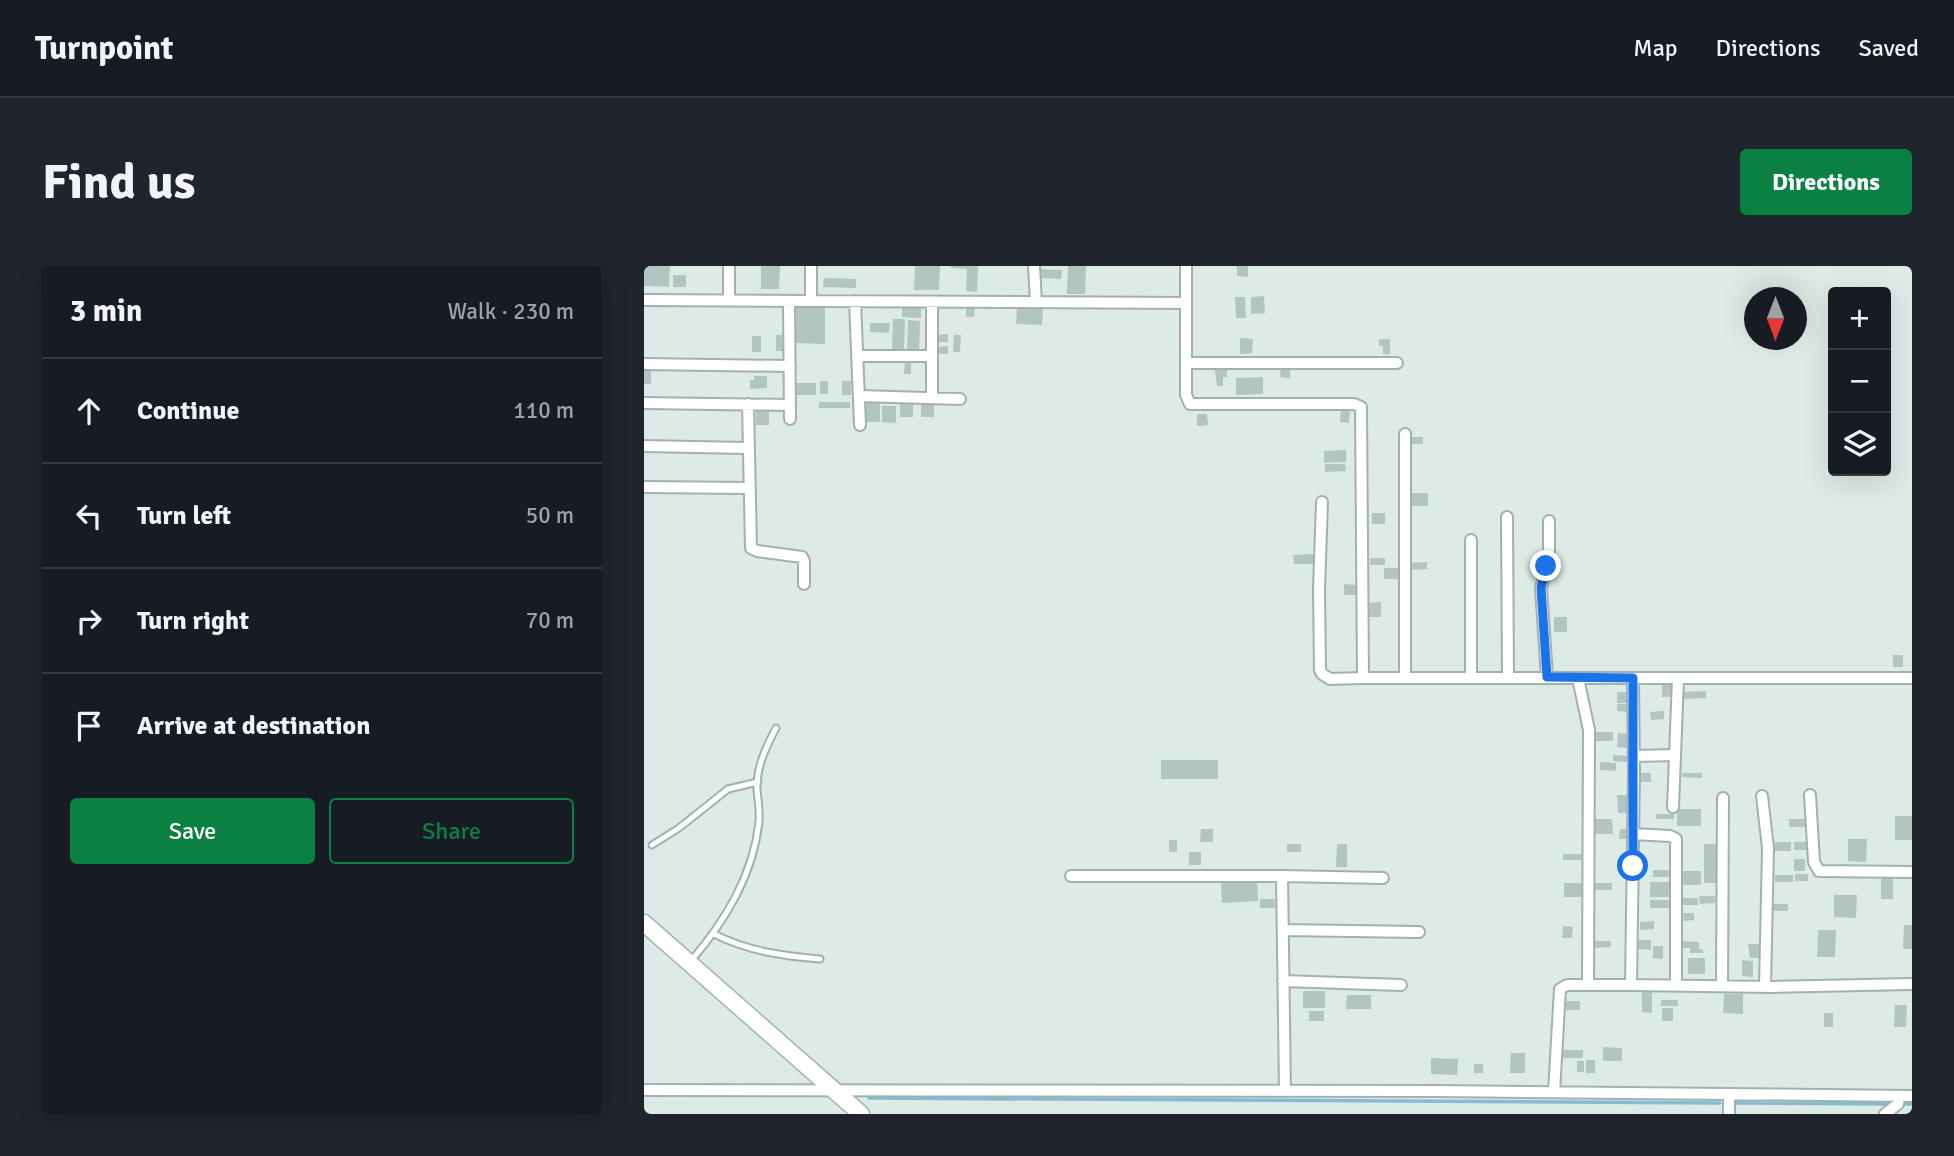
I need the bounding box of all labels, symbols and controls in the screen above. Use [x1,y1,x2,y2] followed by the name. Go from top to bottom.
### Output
[35,28,173,69] text: Turnpoint
[1633,33,1678,63] text: Map
[1716,33,1821,63] text: Directions
[1859,33,1919,63] text: Saved
[1740,149,1912,215] button: Directions
[42,152,195,212] text: Find us
[1744,287,1807,350] north arrow
[1828,287,1891,476] map controls
[1828,287,1891,350] button: +
[70,293,142,330] text: 3 min
[448,297,574,326] text: Walk · 230 m
[1828,350,1891,413] button: −
[70,392,108,430] icon: ahead
[137,395,239,427] text: Continue
[513,396,574,425] text: 110 m
[1828,413,1891,476] button: layers
[70,497,108,535] icon: left
[137,500,231,532] text: Turn left
[526,501,574,530] text: 50 m
[1530,550,1561,581] route end
[70,602,108,640] icon: right
[137,605,249,637] text: Turn right
[526,606,574,635] text: 70 m
[70,707,108,745] icon: arrive
[137,710,370,742] text: Arrive at destination
[70,798,315,864] button: Save
[329,798,574,864] button: Share
[1617,850,1648,881] route start

